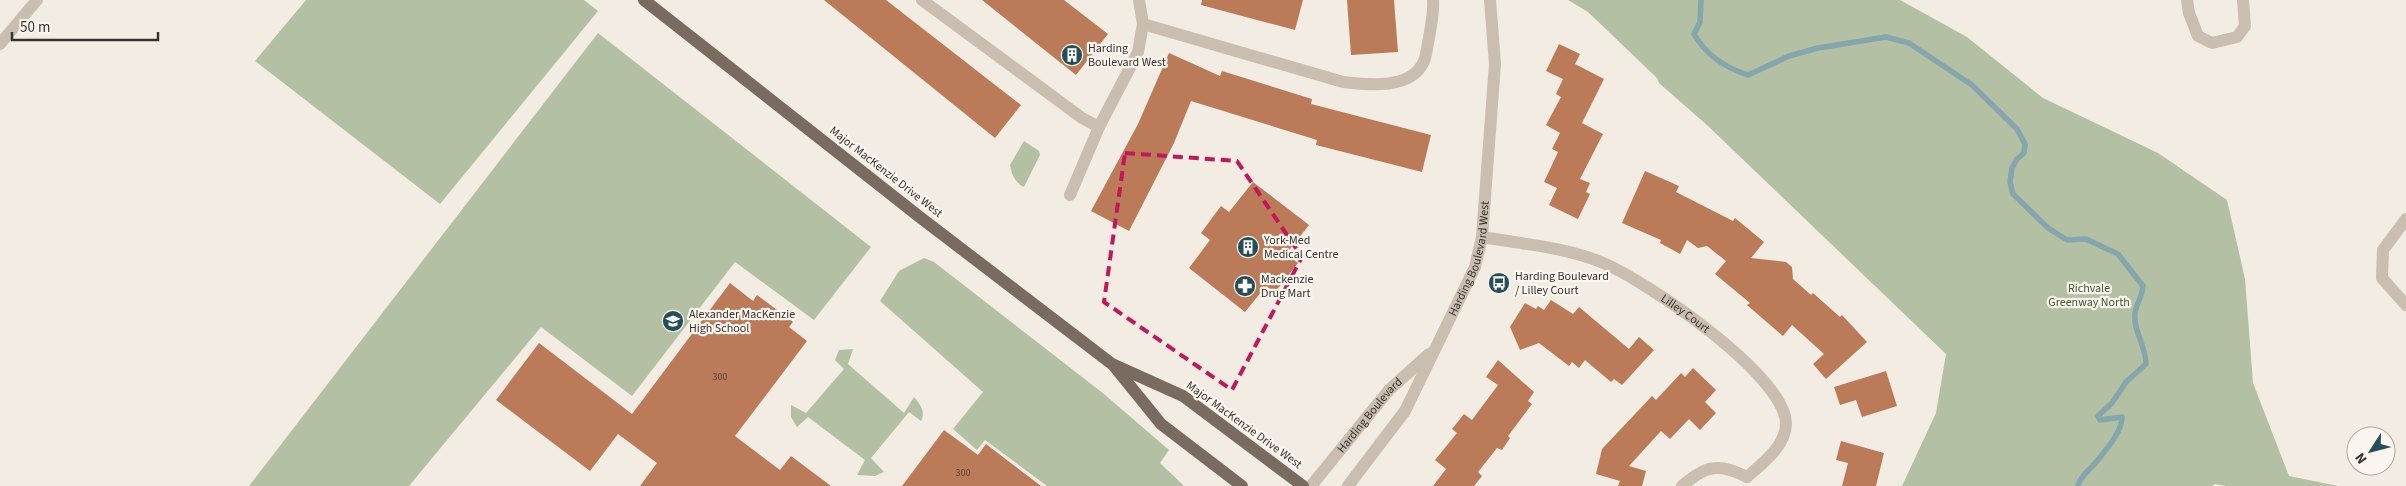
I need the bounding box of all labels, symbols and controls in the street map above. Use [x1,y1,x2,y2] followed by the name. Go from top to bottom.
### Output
[12,10,159,42] scale bar
[20,17,50,38] text: 50 m
[1088,40,1166,71] place label: Harding Boulevard West
[1060,43,1084,67] building icon: Harding Boulevard West
[826,122,946,222] street label: Major MacKenzie Drive West
[1444,200,1493,319] street label: Harding Boulevard West
[1263,232,1339,263] place label: York-Med Medical Centre
[1236,235,1260,259] building icon: York-Med Medical Centre
[1515,268,1609,299] place label: Harding Boulevard / Lilley Court
[1261,271,1314,302] place label: Mackenzie Drug Mart
[1487,271,1511,295] bus stop icon: Harding Boulevard / Lilley Court
[1233,274,1257,298] pharmacy icon: Mackenzie Drug Mart
[2048,280,2130,311] park label: Richvale Greenway North
[1657,290,1714,337] street label: Lilley Court
[689,306,795,337] place label: Alexander MacKenzie High School
[661,309,685,333] school or university icon: Alexander MacKenzie High School
[713,370,727,384] house number: 300
[1333,373,1406,456] street label: Harding Boulevard
[1183,377,1305,473] street label: Major MacKenzie Drive West
[2346,426,2396,476] north arrow
[2350,448,2372,468] text: N
[956,466,970,480] house number: 300

